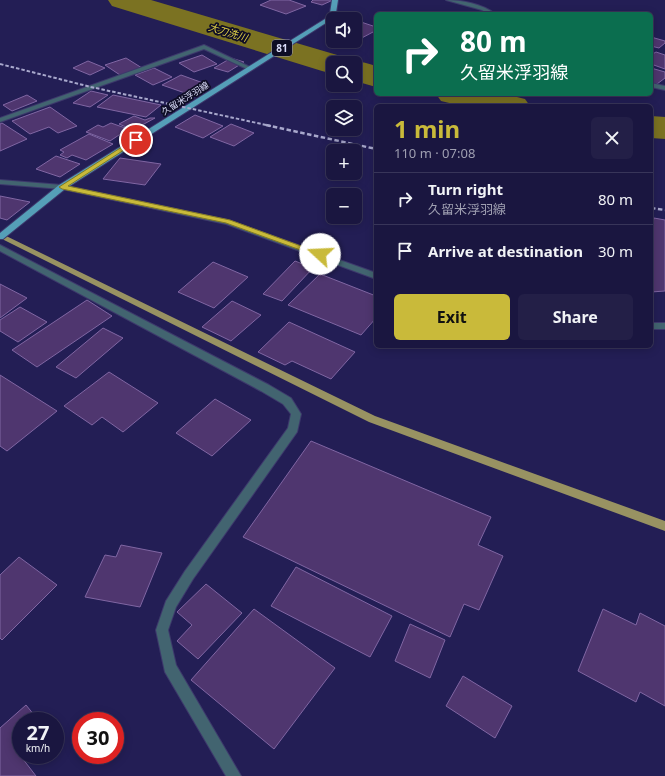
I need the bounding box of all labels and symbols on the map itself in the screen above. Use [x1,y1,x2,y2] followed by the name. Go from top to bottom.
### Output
[207,19,250,45] water label: 大刀洗川
[272,40,292,56] road number: 81
[159,78,212,118] street label: 久留米浮羽線
[119,123,153,157] pin
[299,233,341,275] position arrow
[72,712,124,764] speed limit sign: 30

